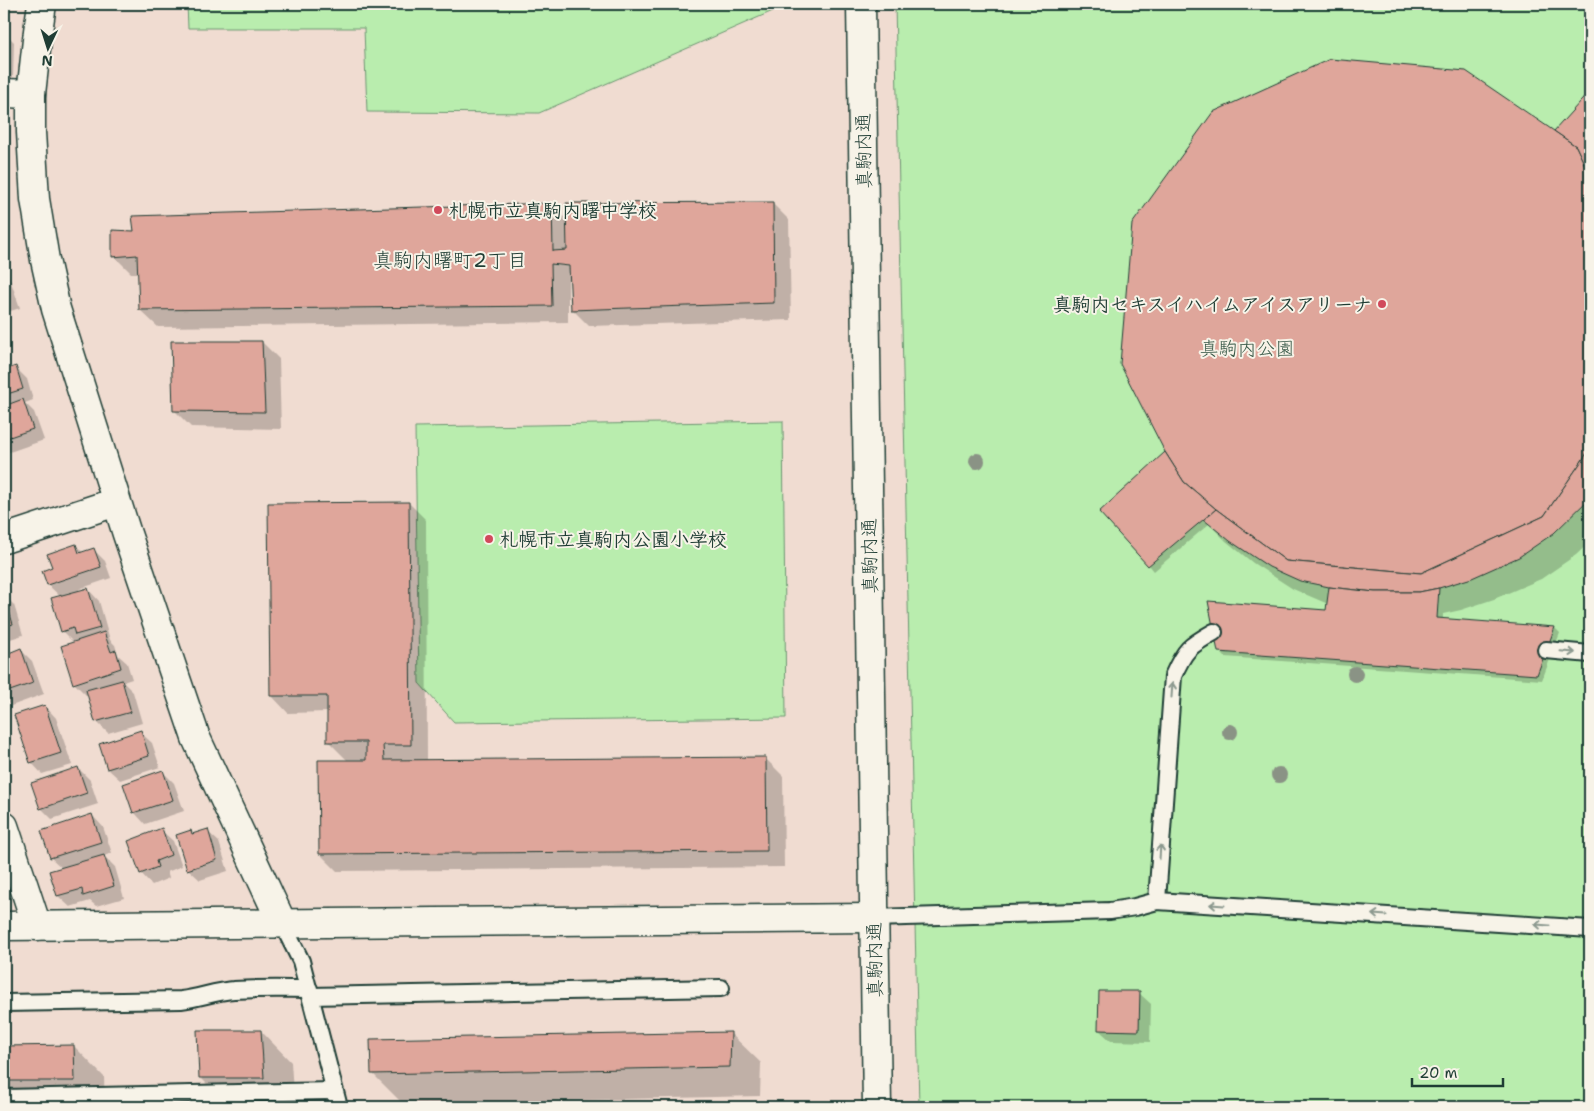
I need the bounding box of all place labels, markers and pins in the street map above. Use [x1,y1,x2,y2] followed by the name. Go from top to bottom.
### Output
[448,198,657,223] place label: 札幌市立真駒内曙中学校
[432,204,444,216] marker: 札幌市立真駒内曙中学校
[1053,292,1372,317] place label: 真駒内セキスイハイムアイスアリーナ
[1376,298,1388,310] marker: 真駒内セキスイハイムアイスアリーナ
[499,527,727,552] place label: 札幌市立真駒内公園小学校
[483,533,495,545] marker: 札幌市立真駒内公園小学校

